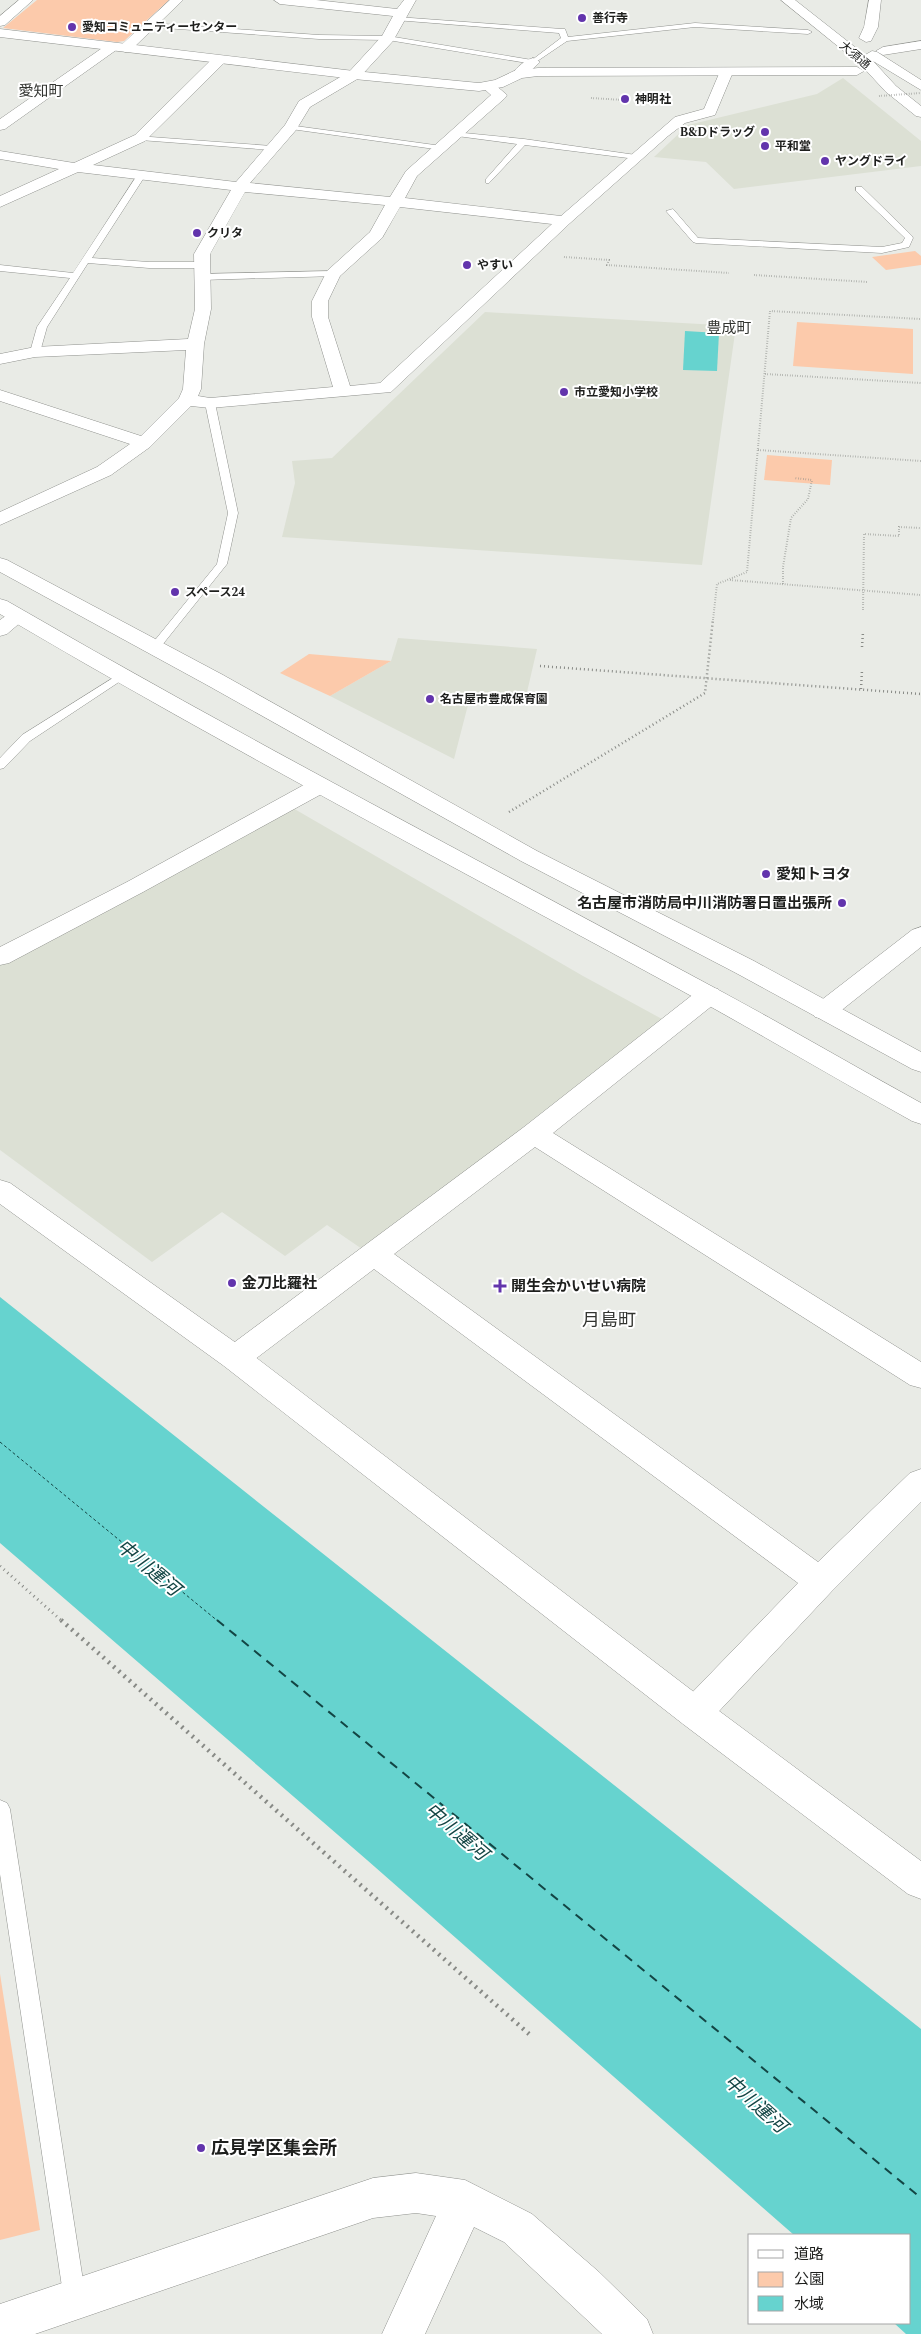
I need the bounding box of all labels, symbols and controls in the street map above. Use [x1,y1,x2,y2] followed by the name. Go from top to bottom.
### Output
[592,9,628,28] place label: 善行寺
[576,12,588,24] marker: 善行寺
[82,18,237,37] place label: 愛知コミュニティーセンター
[66,21,78,33] marker: 愛知コミュニティーセンター
[835,37,875,74] street label: 大須通
[18,80,64,103] district label: 愛知町
[635,90,671,109] place label: 神明社
[619,93,631,105] marker: 神明社
[680,123,755,142] place label: B&Dドラッグ
[759,126,771,138] marker: B&Dドラッグ
[775,137,811,156] place label: 平和堂
[759,140,771,152] marker: 平和堂
[835,152,907,171] place label: ヤングドライ
[819,155,831,167] marker: ヤングドライ
[207,224,243,243] place label: クリタ
[191,227,203,239] marker: クリタ
[477,256,513,275] place label: やすい
[461,259,473,271] marker: やすい
[706,317,752,340] district label: 豊成町
[574,383,658,402] place label: 市立愛知小学校
[558,386,570,398] marker: 市立愛知小学校
[185,583,245,602] place label: スペース24
[169,586,181,598] marker: スペース24
[440,690,548,709] place label: 名古屋市豊成保育園
[424,693,436,705] marker: 名古屋市豊成保育園
[776,863,851,886] place label: 愛知トヨタ
[760,868,772,880] marker: 愛知トヨタ
[577,892,832,915] place label: 名古屋市消防局中川消防署日置出張所
[836,897,848,909] marker: 名古屋市消防局中川消防署日置出張所
[242,1272,317,1295] place label: 金刀比羅社
[511,1275,646,1298] place label: 開生会かいせい病院
[226,1277,238,1289] marker: 金刀比羅社
[493,1279,507,1293] marker: 開生会かいせい病院
[582,1307,636,1334] district label: 月島町
[110,1533,190,1606] water label: 中川運河
[418,1796,497,1871] water label: 中川運河
[717,2068,796,2143] water label: 中川運河
[211,2135,337,2162] place label: 広見学区集会所
[195,2142,207,2154] marker: 広見学区集会所
[748,2234,911,2324] legend
[794,2243,824,2266] text: 道路
[794,2268,824,2291] text: 公園
[794,2293,824,2316] text: 水域

